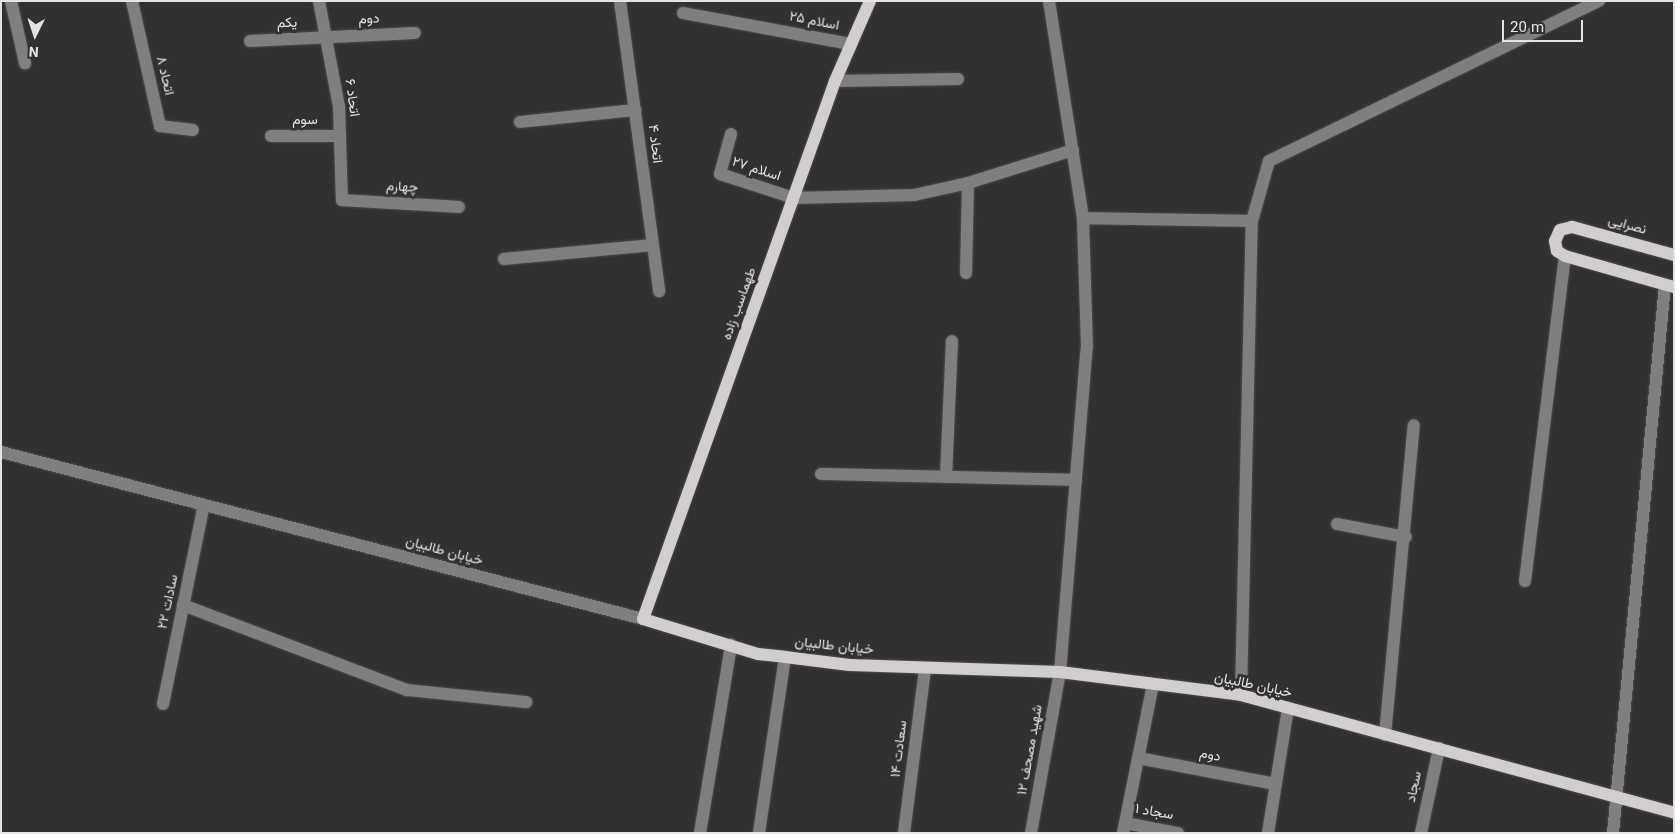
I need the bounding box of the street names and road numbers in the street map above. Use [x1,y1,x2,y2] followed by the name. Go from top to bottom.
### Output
[788,9,840,35] street label: اسلام ۲۵
[358,11,380,29] street label: دوم
[276,15,298,33] street label: یکم
[151,55,177,97] street label: اتحاد ۸
[340,78,362,118] street label: اتحاد ۶
[292,113,318,129] street label: سوم
[643,124,665,164] street label: اتحاد ۴
[729,154,783,186] street label: اسلام ۲۷
[386,179,418,197] street label: چهارم
[1606,213,1648,239] street label: نصرایی
[719,265,761,343] street label: طهماسب زاده
[404,534,484,570] street label: خیابان طالبیان
[155,573,183,631] street label: سادات ۲۲
[794,635,874,659] street label: خیابان طالبیان
[1213,670,1293,702] street label: خیابان طالبیان
[1015,703,1047,797] street label: شهید مصحف ۱۲
[888,719,912,779] street label: سعادت ۱۴
[1198,746,1222,766] street label: دوم
[1404,770,1426,804] street label: سجاد
[1133,801,1175,825] street label: سجاد ۱

